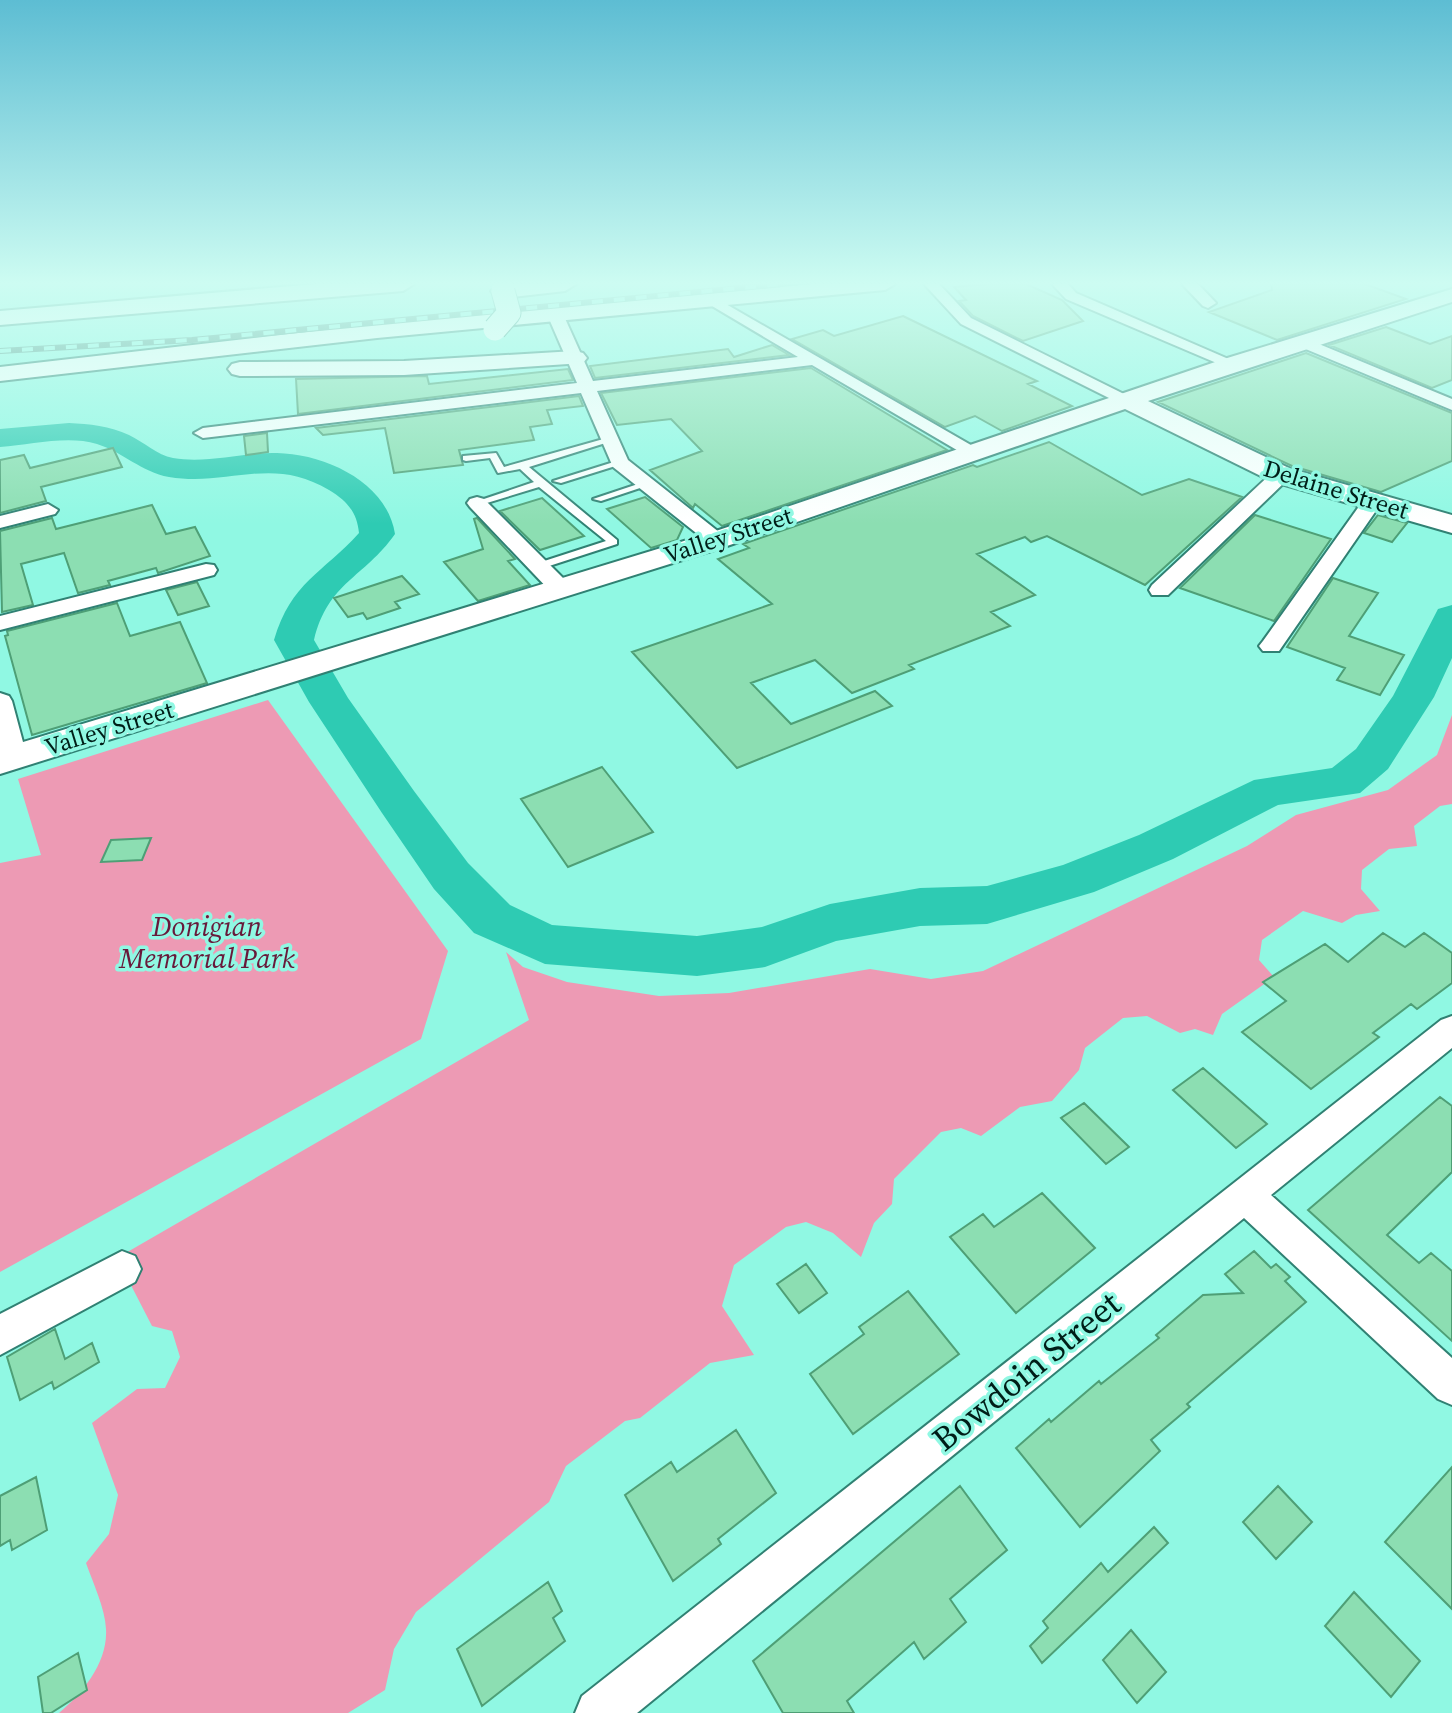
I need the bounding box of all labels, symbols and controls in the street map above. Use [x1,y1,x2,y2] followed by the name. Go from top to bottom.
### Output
[1260,451,1413,527] street label: Delaine Street
[660,499,796,571] street label: Valley Street
[41,693,177,763] street label: Valley Street
[118,907,296,977] park label: Donigian Memorial Park
[922,1281,1130,1461] street label: Bowdoin Street

